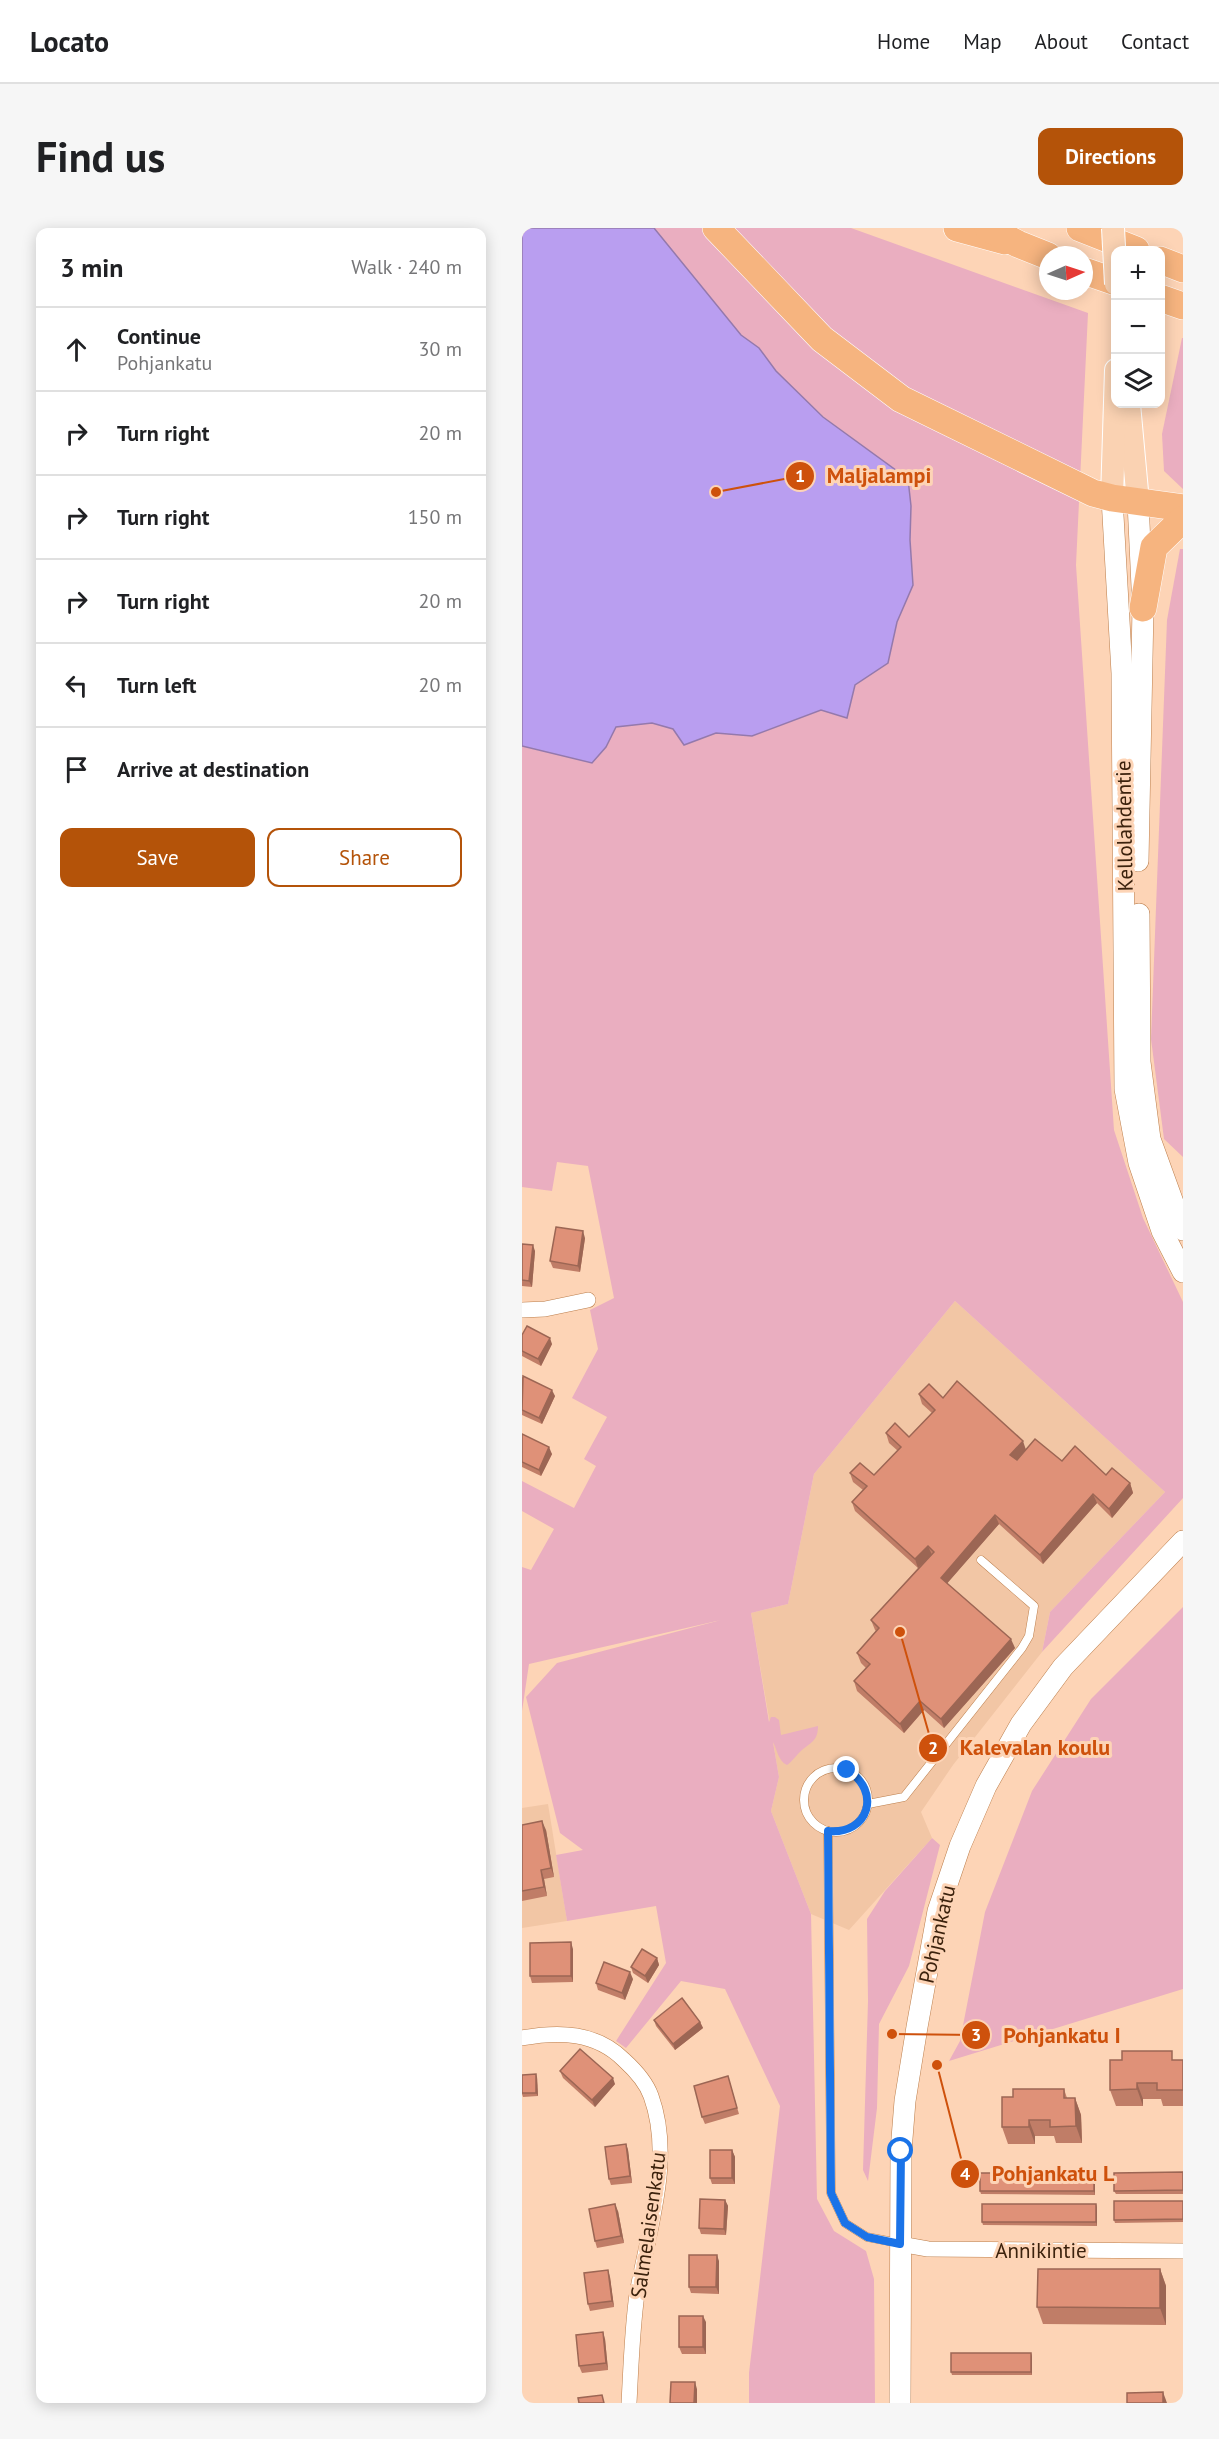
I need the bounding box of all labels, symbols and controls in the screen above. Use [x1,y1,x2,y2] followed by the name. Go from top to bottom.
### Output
[30,23,109,60] text: Locato
[877,28,930,55] text: Home
[963,28,1002,55] text: Map
[1035,28,1088,55] text: About
[1121,28,1189,55] text: Contact
[1038,128,1183,185] button: Directions
[36,129,165,184] text: Find us
[1039,246,1093,300] north arrow
[1111,246,1165,408] map controls
[1111,246,1165,300] button: +
[60,251,123,284] text: 3 min
[351,254,462,280] text: Walk · 240 m
[1111,300,1165,354] button: −
[117,322,201,350] text: Continue
[60,333,93,366] icon: ahead
[419,336,462,362] text: 30 m
[117,350,212,376] text: Pohjankatu
[1111,354,1165,408] button: layers
[60,417,93,450] icon: right
[117,419,209,447] text: Turn right
[419,420,462,446] text: 20 m
[785,456,944,496] callout: Maljalampi
[827,461,931,489] text: Maljalampi
[795,464,805,487] text: 1
[60,501,93,534] icon: right
[117,503,209,531] text: Turn right
[408,504,462,530] text: 150 m
[60,585,93,618] icon: right
[117,587,209,615] text: Turn right
[419,588,462,614] text: 20 m
[60,669,93,702] icon: left
[117,671,197,699] text: Turn left
[419,672,462,698] text: 20 m
[60,753,93,786] icon: arrive
[117,755,309,783] text: Arrive at destination
[1109,760,1139,892] street label: Kellolahdentie
[60,828,255,887] button: Save
[267,828,462,887] button: Share
[918,1728,1123,1768] callout: Kalevalan koulu
[960,1733,1110,1761] text: Kalevalan koulu
[928,1736,938,1759] text: 2
[833,1756,859,1782] route end
[913,1882,961,1986] street label: Pohjankatu
[961,2015,1133,2055] callout: Pohjankatu I
[1003,2021,1121,2049] text: Pohjankatu I
[971,2023,981,2046] text: 3
[887,2137,913,2163] route start
[624,2150,672,2300] street label: Salmelaisenkatu
[950,2154,1126,2194] callout: Pohjankatu L
[992,2159,1115,2187] text: Pohjankatu L
[960,2162,970,2185] text: 4
[995,2237,1087,2264] street label: Annikintie

